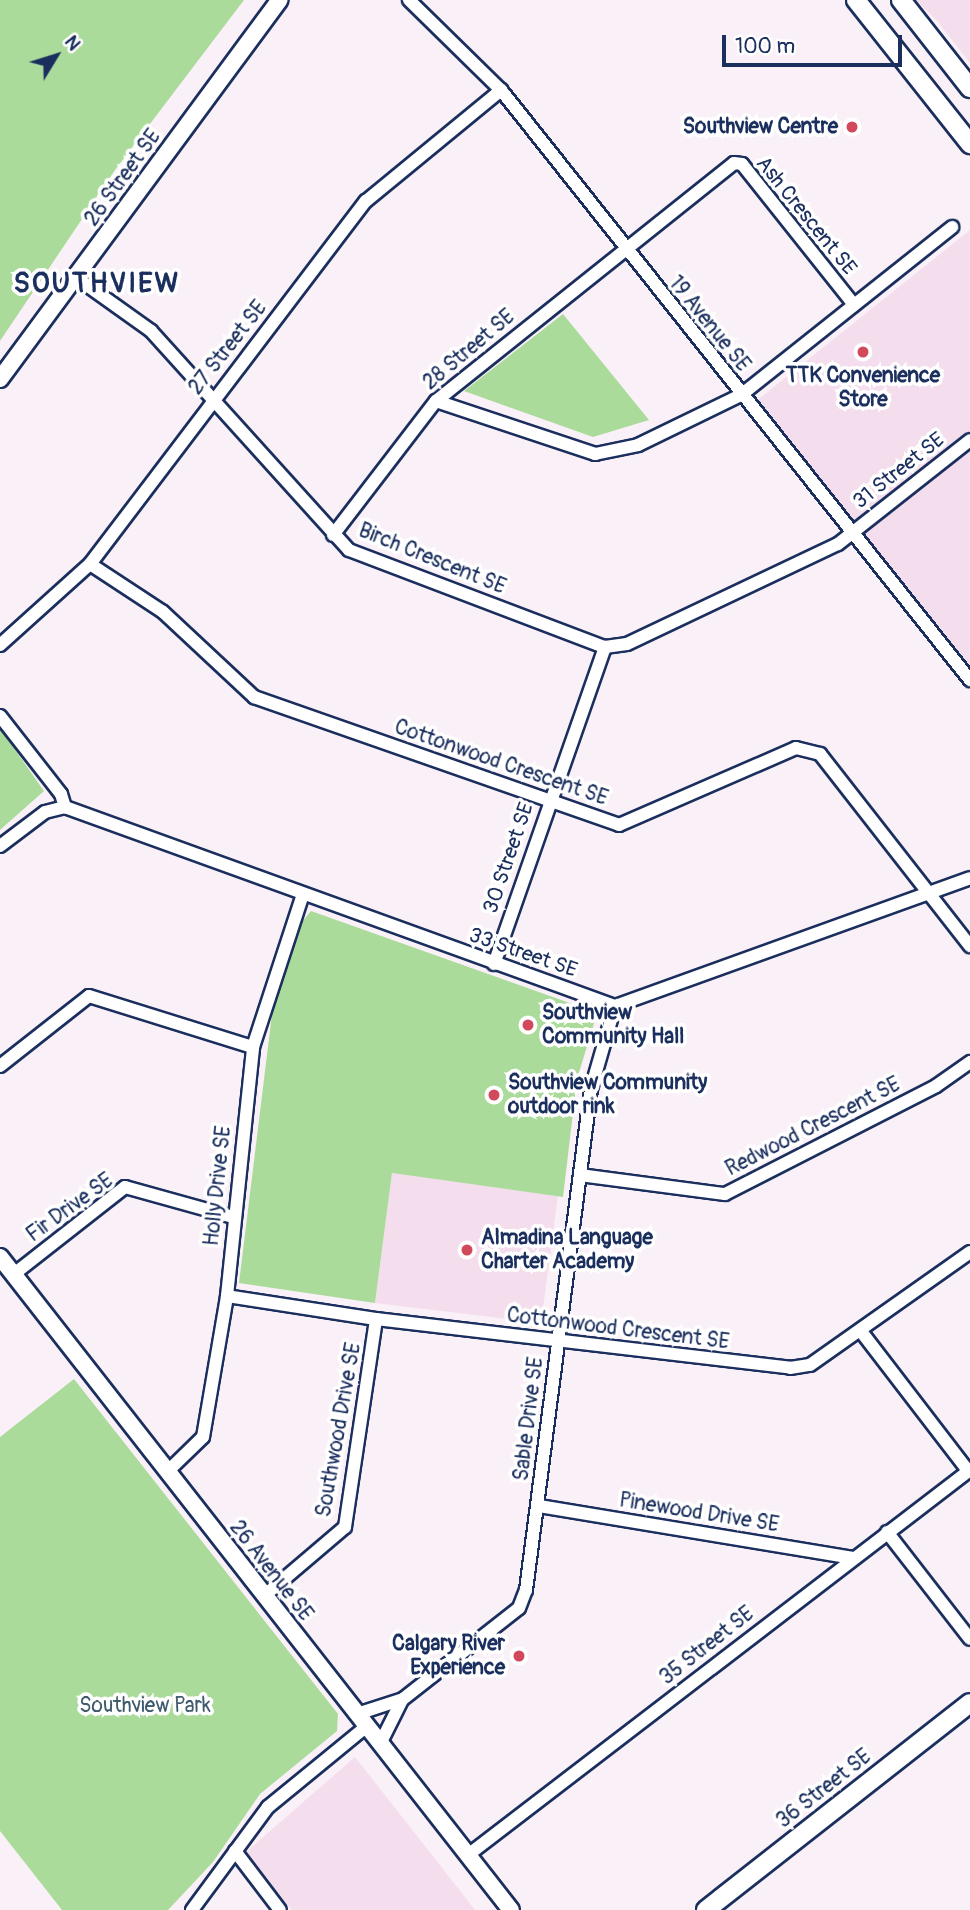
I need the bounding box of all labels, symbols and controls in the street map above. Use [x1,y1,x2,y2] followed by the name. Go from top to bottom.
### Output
[21,21,91,91] north arrow
[725,21,905,65] scale bar
[59,31,86,56] text: N
[735,33,795,60] text: 100 m
[683,114,838,140] place label: Southview Centre
[844,119,860,135] marker: Southview Centre
[80,125,166,231] street label: 26 Street SE
[750,151,862,281] street label: Ash Crescent SE
[15,267,179,301] district label: SOUTHVIEW
[663,271,755,377] street label: 19 Avenue SE
[184,296,272,400] street label: 27 Street SE
[418,304,520,396] street label: 28 Street SE
[855,344,871,360] marker: TTK Convenience Store
[786,363,940,413] place label: TTK Convenience Store
[848,427,950,515] street label: 31 Street SE
[355,518,509,600] street label: Birch Crescent SE
[391,715,611,811] street label: Cottonwood Crescent SE
[478,799,540,917] street label: 30 Street SE
[466,923,580,983] street label: 33 Street SE
[542,1000,684,1050] place label: Southview Community Hall
[520,1017,536,1033] marker: Southview Community Hall
[508,1070,707,1120] place label: Southview Community outdoor rink
[721,1072,905,1182] street label: Redwood Crescent SE
[486,1087,502,1103] marker: Southview Community outdoor rink
[199,1125,237,1247] street label: Holly Drive SE
[22,1168,118,1248] street label: Fir Drive SE
[481,1225,653,1275] place label: Almadina Language Charter Academy
[459,1242,475,1258] marker: Almadina Language Charter Academy
[505,1303,731,1355] street label: Cottonwood Crescent SE
[311,1341,367,1519] street label: Southwood Drive SE
[509,1356,549,1482] street label: Sable Drive SE
[617,1488,781,1538] street label: Pinewood Drive SE
[224,1516,318,1626] street label: 26 Avenue SE
[655,1601,759,1691] street label: 35 Street SE
[392,1631,505,1681] place label: Calgary River Experience
[511,1648,527,1664] marker: Calgary River Experience
[79,1693,211,1719] park label: Southview Park
[772,1744,876,1834] street label: 36 Street SE

